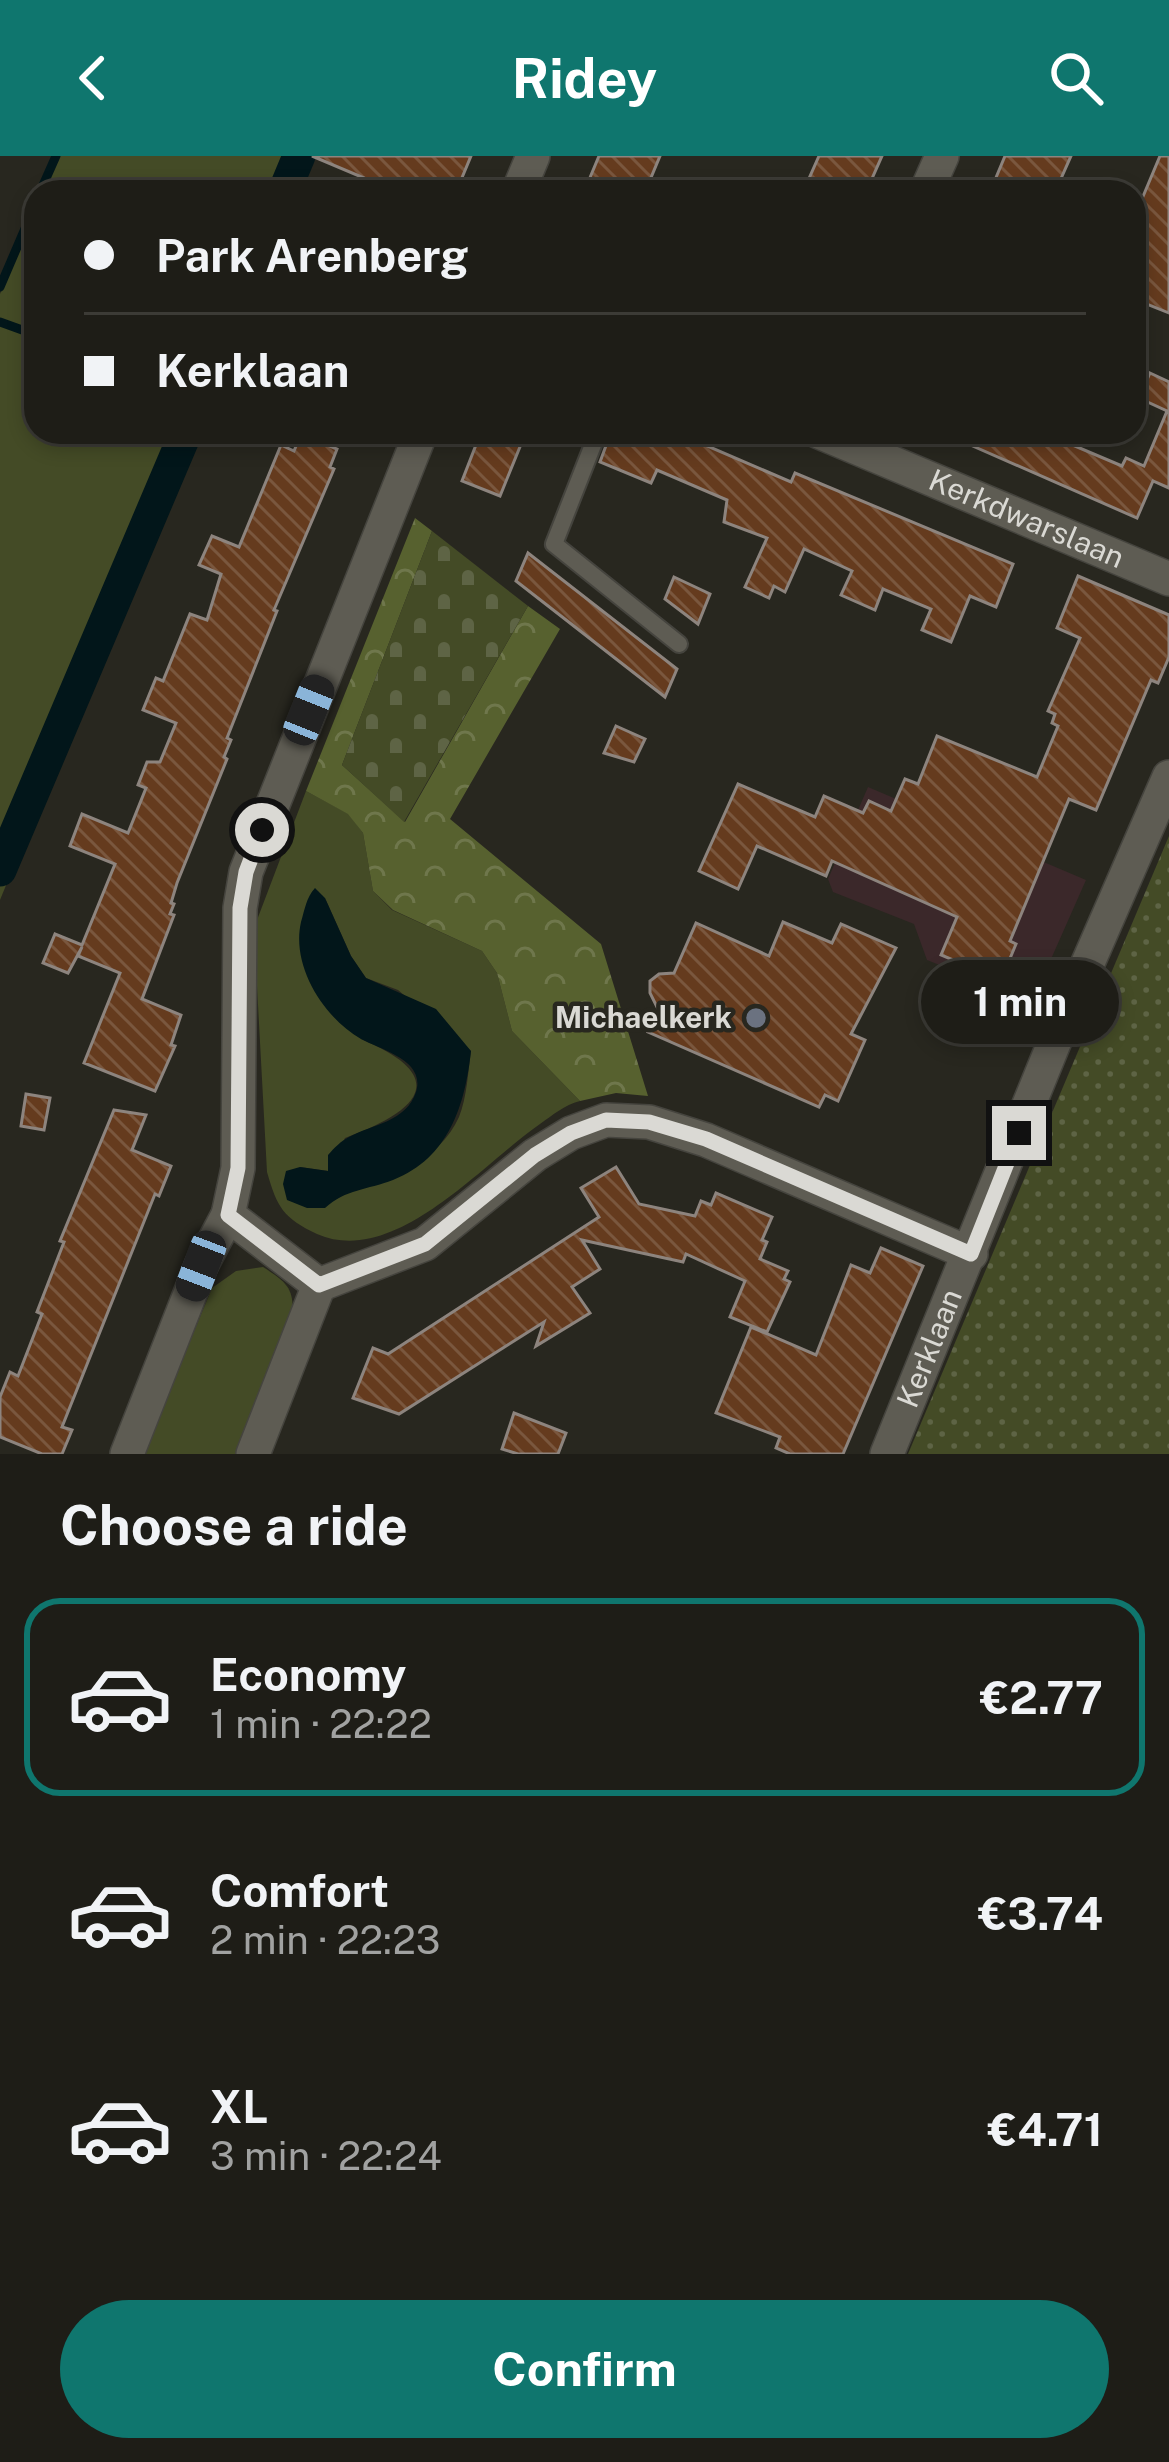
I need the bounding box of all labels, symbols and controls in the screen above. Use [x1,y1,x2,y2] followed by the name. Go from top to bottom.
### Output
[60,45,126,111] icon: back
[1043,45,1109,111] icon: search
[512,47,657,110] text: Ridey
[156,229,469,282] text: Park Arenberg
[156,344,350,397] text: Kerklaan
[924,461,1130,575] street label: Kerkdwarslaan
[279,670,339,750] car
[235,803,289,857] route start
[920,959,1118,1043] callout: 1 min
[973,979,1067,1025] text: 1 min
[555,999,732,1035] place label: Michaelkerk
[743,1005,769,1031] marker: Michaelkerk
[992,1106,1046,1160] route end
[171,1226,231,1306] car
[889,1284,969,1413] street label: Kerklaan
[60,1494,408,1557] text: Choose a ride
[66,1643,174,1751] icon: car
[210,1648,406,1701] text: Economy
[980,1671,1103,1724] text: €2.77
[210,1701,432,1747] text: 1 min · 22:22
[66,1859,174,1967] icon: car
[210,1864,389,1917] text: Comfort
[978,1887,1103,1940] text: €3.74
[210,1917,440,1963] text: 2 min · 22:23
[66,2075,174,2183] icon: car
[210,2080,268,2133] text: XL
[988,2103,1103,2156] text: €4.71
[210,2133,442,2179] text: 3 min · 22:24
[60,2300,1109,2438] button: Confirm

